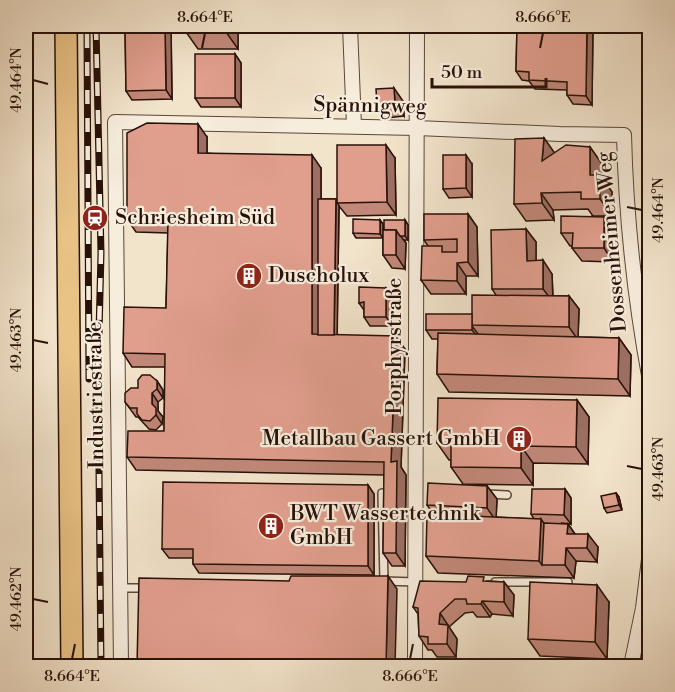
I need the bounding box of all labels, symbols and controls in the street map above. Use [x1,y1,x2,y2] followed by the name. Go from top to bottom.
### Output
[177,8,233,27] text: 8.664°E
[515,8,571,27] text: 8.666°E
[7,47,26,113] text: 49.464°N
[432,51,546,89] scale bar
[441,61,483,84] text: 50 m
[313,92,427,120] street label: Spännigweg
[591,150,633,333] street label: Dossenheimer Weg
[649,177,668,243] text: 49.464°N
[80,203,110,233] station icon: Schriesheim Süd
[115,205,275,231] place label: Schriesheim Süd
[234,261,264,291] building icon: Duscholux
[268,263,369,289] place label: Duscholux
[382,278,408,414] street label: Porphyrstraße
[7,308,26,372] text: 49.463°N
[82,321,110,469] street label: Industriestraße
[504,424,534,454] building icon: Metallbau Gassert GmbH
[262,426,500,452] place label: Metallbau Gassert GmbH
[649,437,668,501] text: 49.463°N
[289,501,481,551] place label: BWT Wassertechnik GmbH
[256,511,286,541] building icon: BWT Wassertechnik GmbH
[7,567,26,631] text: 49.462°N
[44,667,100,686] text: 8.664°E
[382,667,438,686] text: 8.666°E

